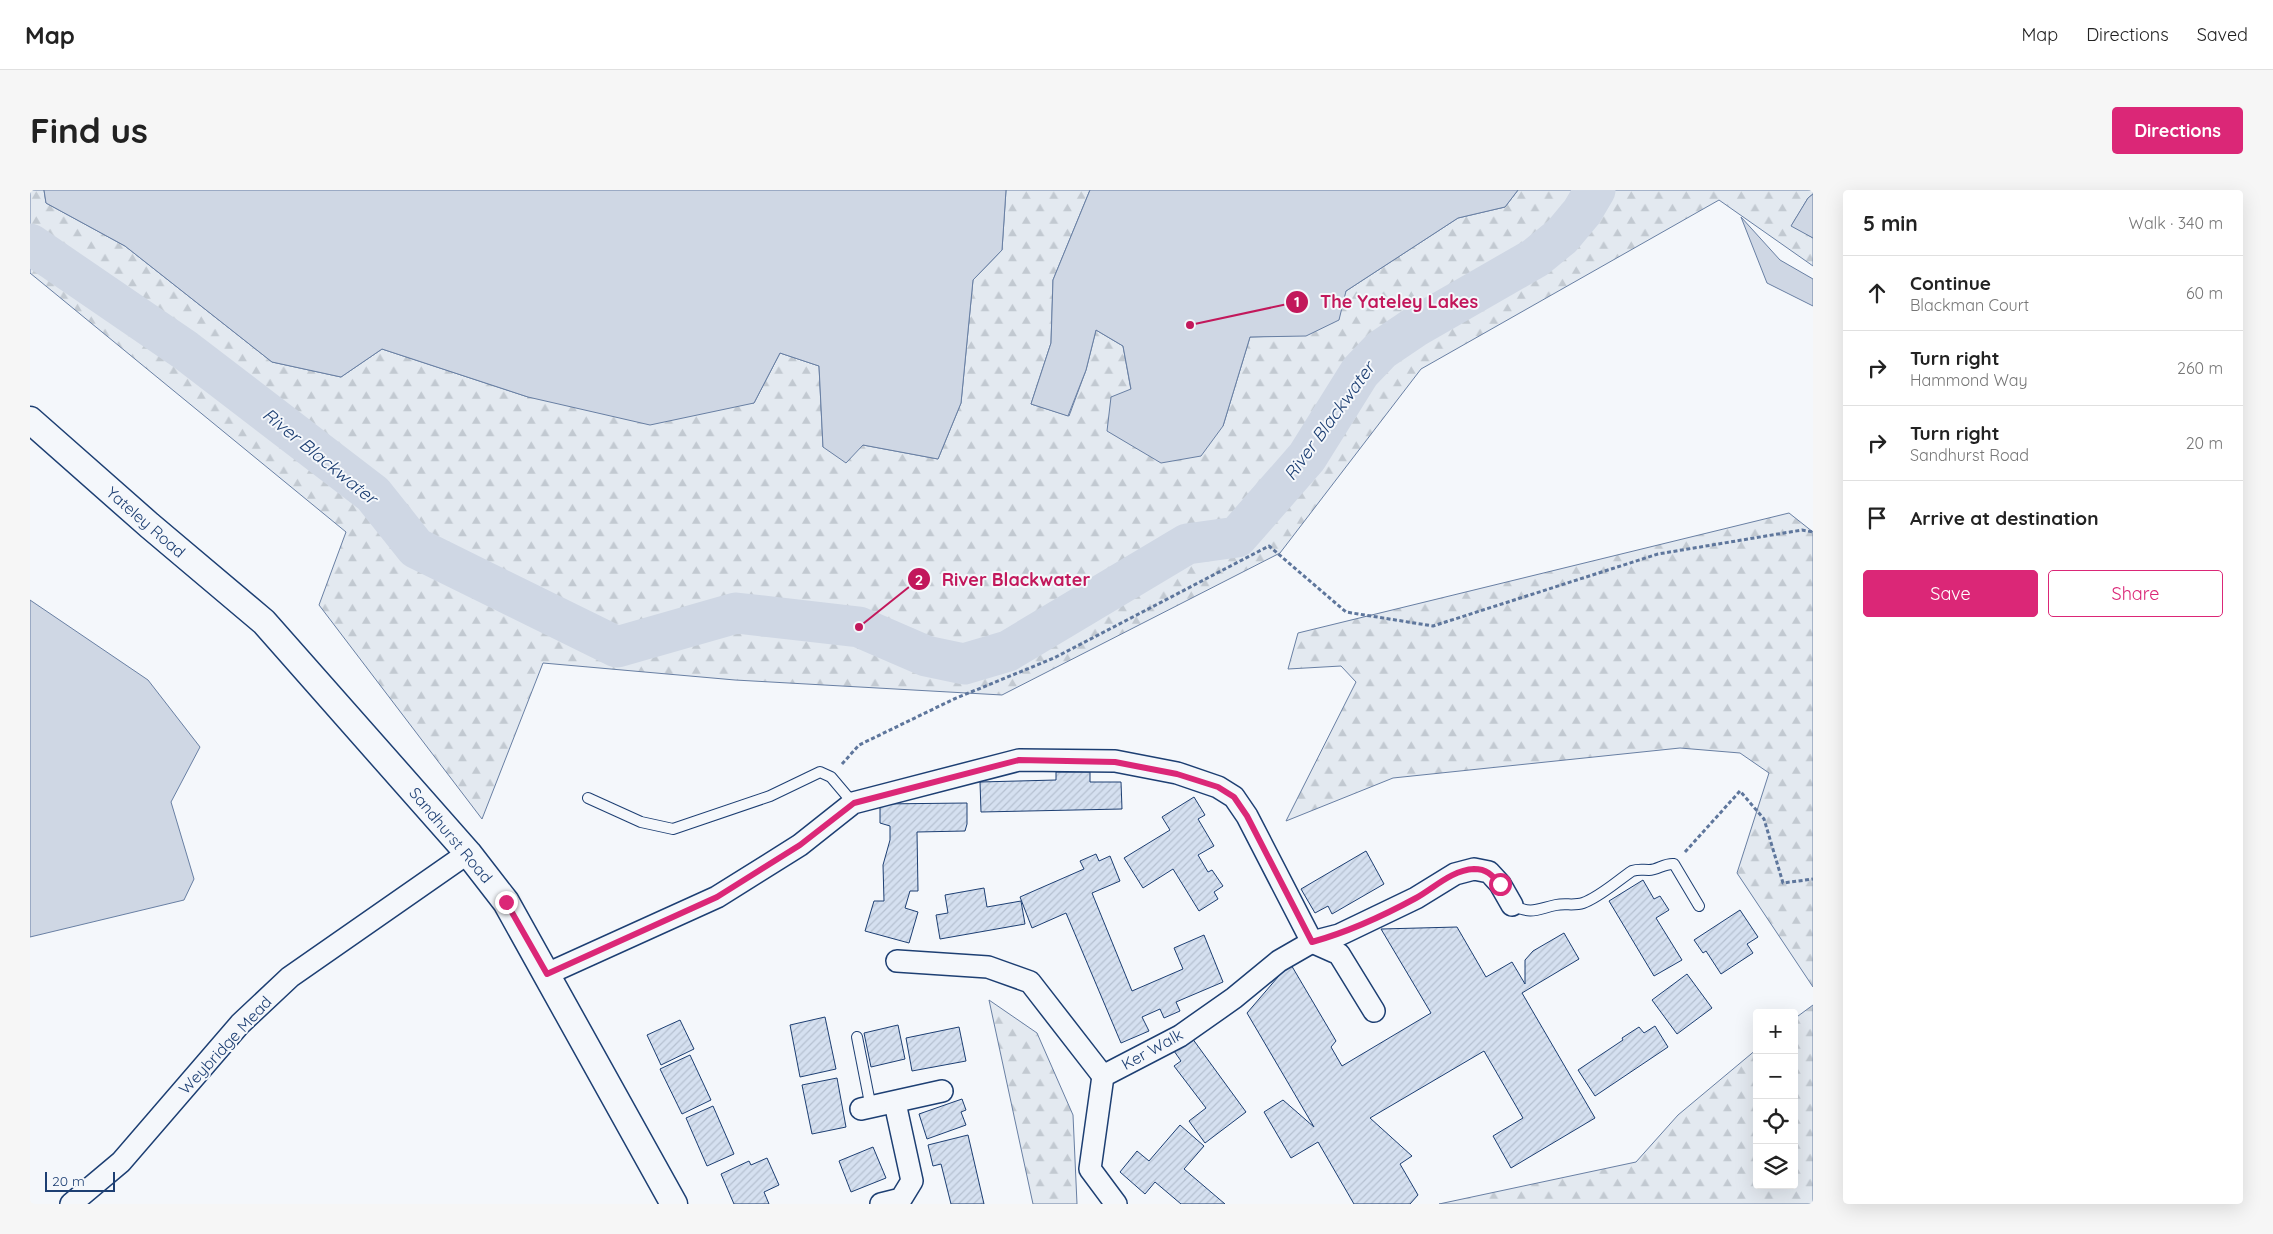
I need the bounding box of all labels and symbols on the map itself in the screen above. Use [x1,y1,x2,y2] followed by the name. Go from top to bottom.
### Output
[1285,286,1488,319] callout: The Yateley Lakes
[1320,290,1478,313] text: The Yateley Lakes
[1294,292,1300,311] text: 1
[1278,356,1381,485] water label: River Blackwater
[258,403,383,510] water label: River Blackwater
[102,482,190,562] street label: Yateley Road
[907,563,1100,596] callout: River Blackwater
[942,568,1090,591] text: River Blackwater
[915,570,923,589] text: 2
[405,783,497,887] street label: Sandhurst Road
[1489,873,1512,896] route start
[495,891,518,914] route end
[174,992,276,1098] street label: Weybridge Mead
[1118,1024,1186,1074] street label: Ker Walk
[45,1169,115,1192] scale bar

